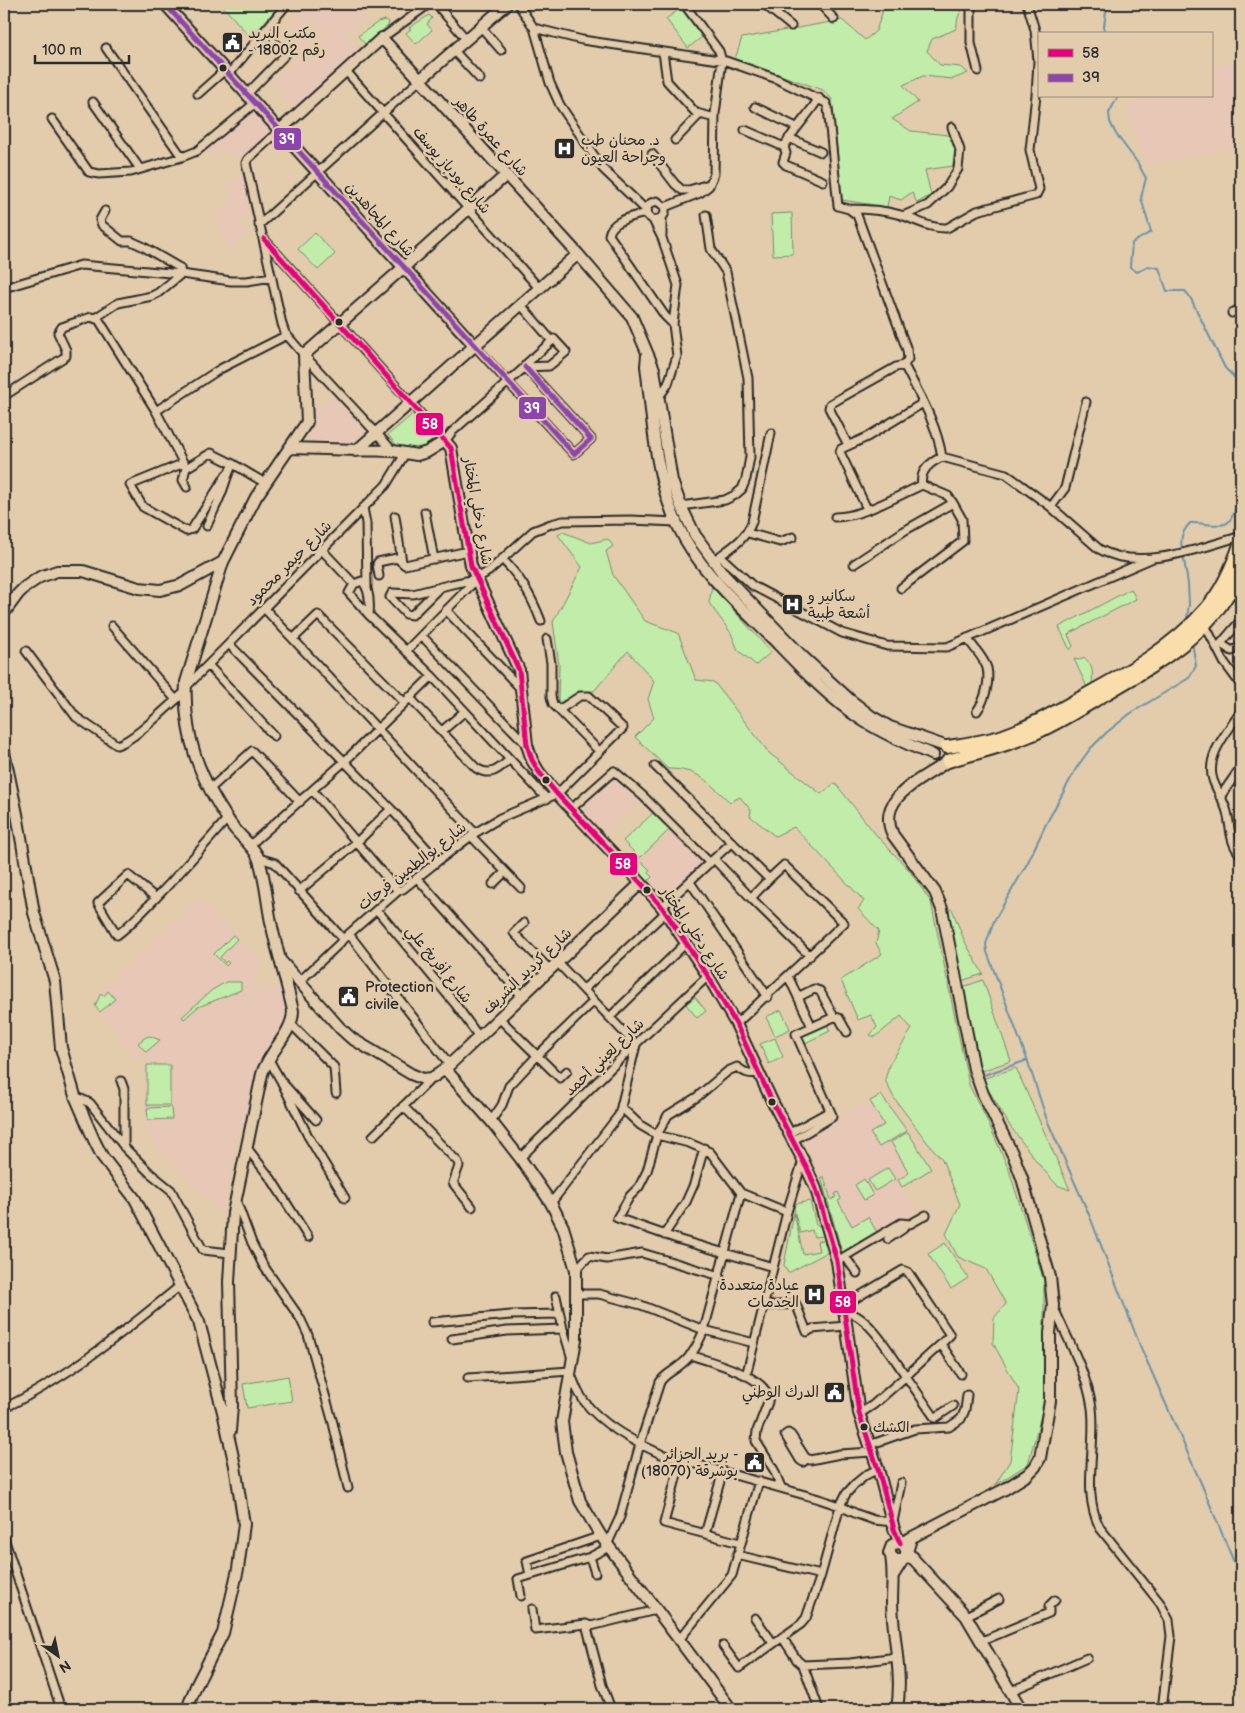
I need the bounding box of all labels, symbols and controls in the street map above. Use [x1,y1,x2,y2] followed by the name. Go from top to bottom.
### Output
[248,24,325,62] place label: مكتب البريد - رقم 18002
[220,30,244,54] public building icon: مكتب البريد - رقم 18002
[35,32,129,64] scale bar
[1038,32,1212,98] legend
[42,41,82,60] text: 100 m
[1082,44,1100,63] text: 58
[218,63,228,73] unlabelled marker
[1082,68,1100,87] text: 39
[448,91,532,180] street label: شارع عمرة طاهر
[408,123,495,218] street label: شارع بودباز يوسف
[273,127,302,151] line badge: 39
[279,131,295,148] text: 39
[581,131,666,167] place label: د. محنان طب وجراحة العيون
[553,137,577,161] hospital icon: د. محنان طب وجراحة العيون
[341,178,418,261] street label: شارع المجاهدين
[334,317,344,327] unlabelled marker
[518,396,547,420] line badge: 39
[524,400,540,417] text: 39
[415,412,444,436] line badge: 58
[422,416,438,433] text: 58
[456,455,496,567] street label: شارع دخلي المختار
[243,517,336,610] street label: شارع حيمر محمود
[807,587,870,623] place label: سكانير و أشعة طبية
[780,593,804,617] hospital icon: سكانير و أشعة طبية
[541,775,551,785] unlabelled marker
[354,818,471,915] street label: شارع بوالطمين فرحات
[609,852,638,876] line badge: 58
[615,856,631,873] text: 58
[653,882,733,986] street label: شارع دخلي المختار
[642,885,652,895] unlabelled marker
[399,922,476,1009] street label: شارع أفريخ علي
[479,924,576,1019] street label: شارع كرديد الشريف
[365,978,434,1014] place label: Protection civile
[337,984,361,1008] public building icon: Protection civile
[560,1015,650,1102] street label: شارع لعبني أحمد
[767,1097,777,1107] unlabelled marker
[719,1276,799,1312] place label: عيادة متعددة الخدمات
[803,1282,827,1306] hospital icon: عيادة متعددة الخدمات
[829,1290,857,1314] line badge: 58
[835,1294,851,1311] text: 58
[823,1380,847,1404] public building icon: الدرك الوطني
[742,1383,819,1405] place label: الدرك الوطني
[873,1419,909,1436] place label: الكشك
[859,1422,869,1432] marker: الكشك
[641,1445,738,1481] place label: بريد الجزائر - بوشرقة (18070)
[742,1451,766,1475] public building icon: بريد الجزائر - بوشرقة (18070)
[32,1630,82,1680] north arrow
[56,1656,74,1676] text: N

